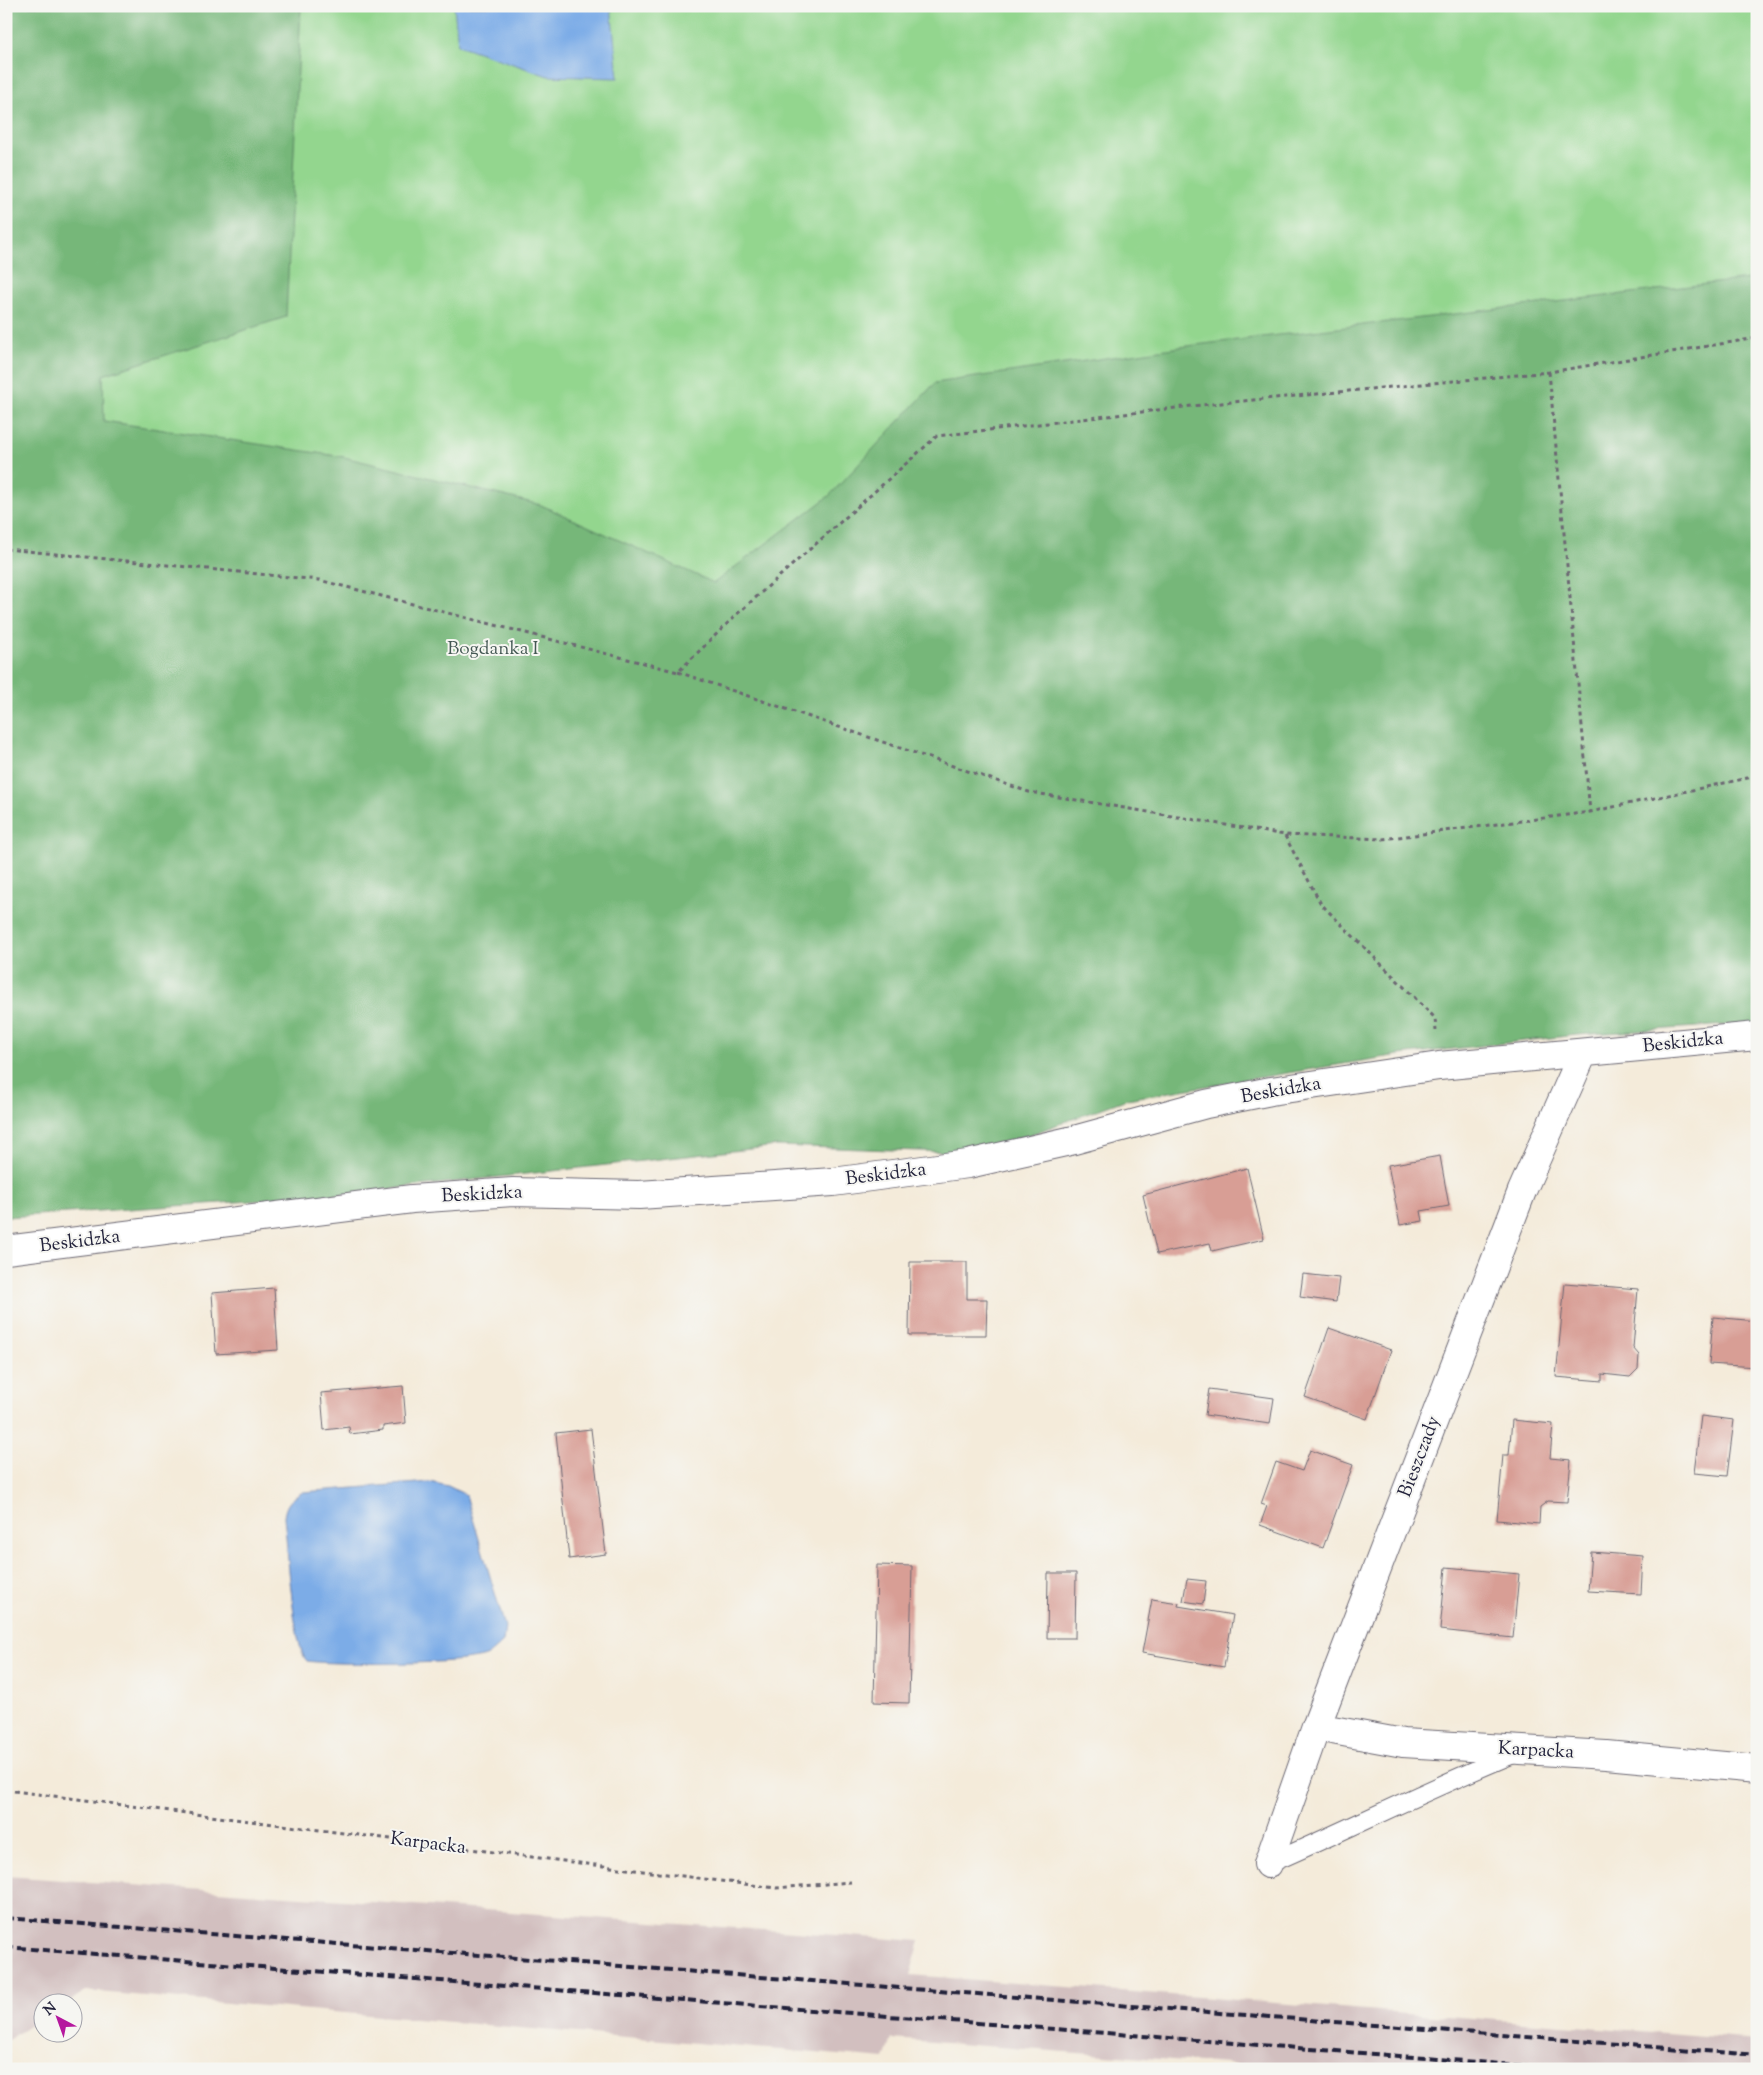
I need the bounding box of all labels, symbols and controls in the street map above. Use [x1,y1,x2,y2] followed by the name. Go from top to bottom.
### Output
[447,636,539,663] park label: Bogdanka I
[1641,1025,1725,1061] street label: Beskidzka
[1239,1071,1323,1111] street label: Beskidzka
[844,1157,928,1193] street label: Beskidzka
[441,1179,523,1211] street label: Beskidzka
[38,1224,122,1260] street label: Beskidzka
[1392,1412,1448,1502] street label: Bieszczady
[1497,1736,1575,1766] street label: Karpacka
[389,1826,468,1862] street label: Karpacka
[32,1992,82,2042] north arrow
[40,1998,62,2021] text: N

